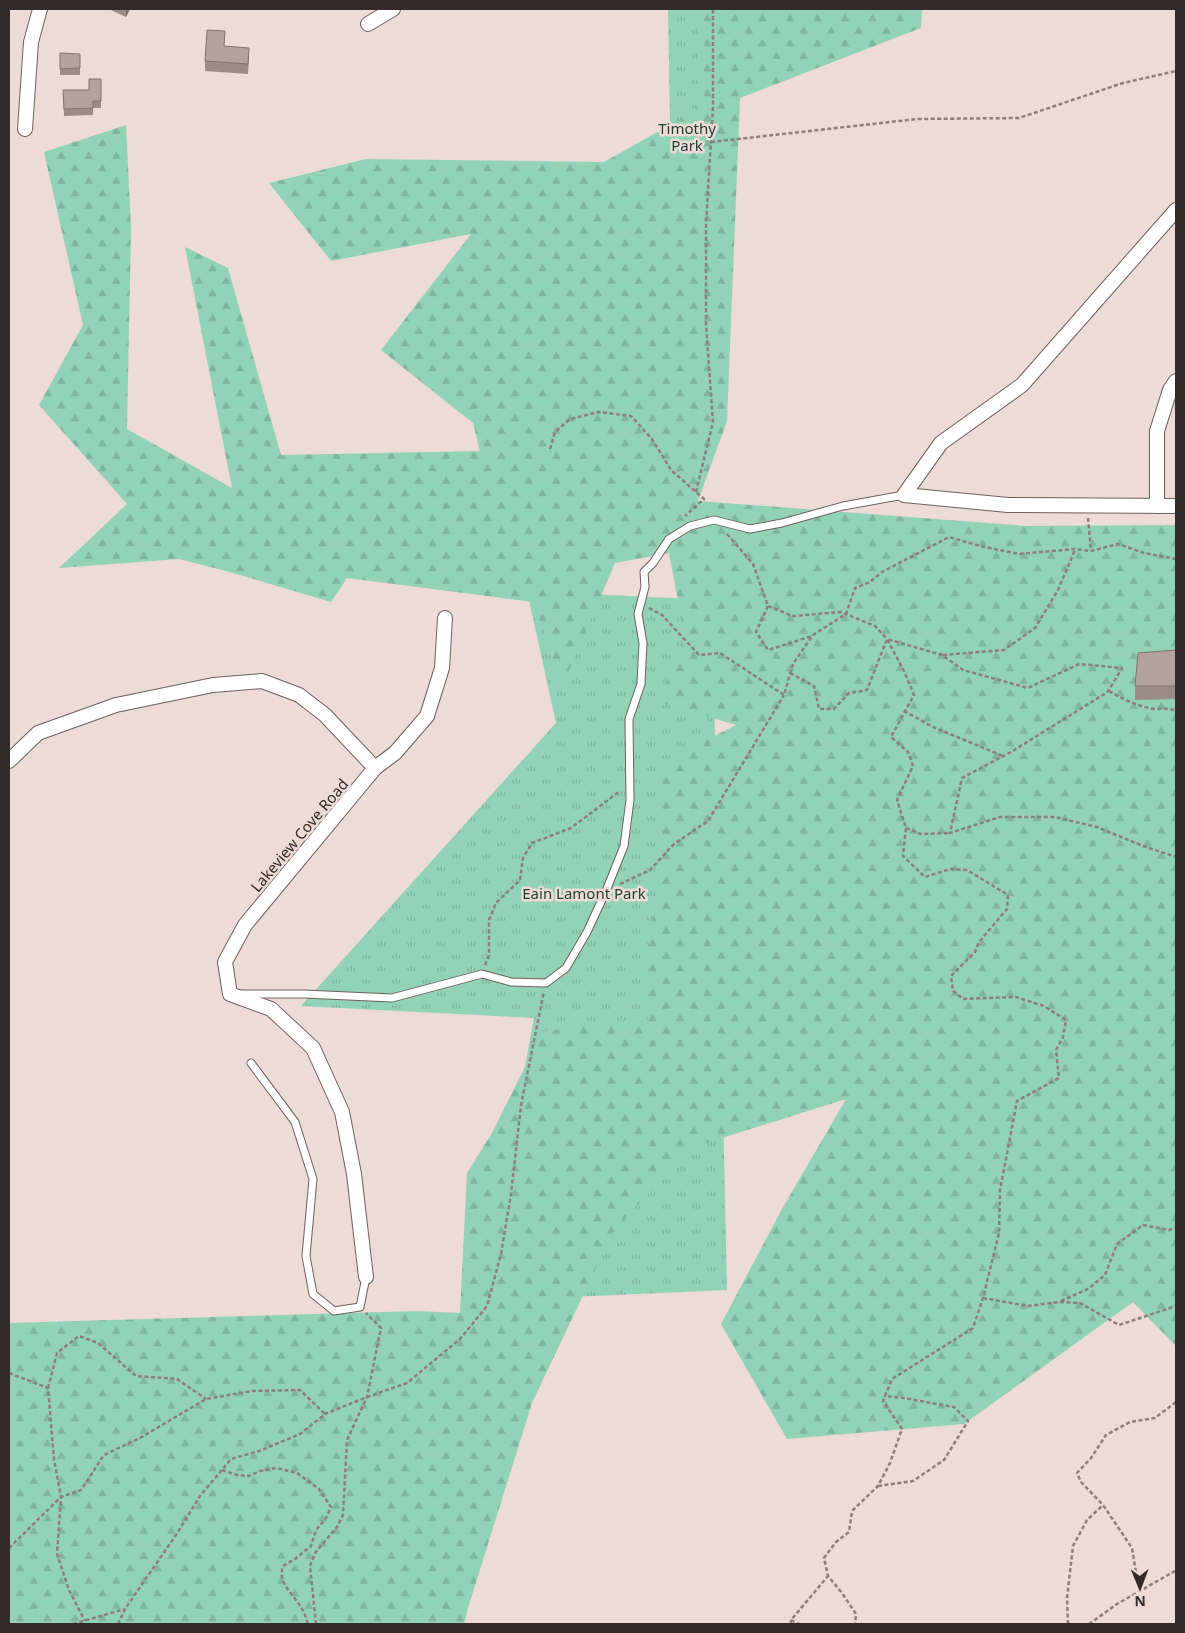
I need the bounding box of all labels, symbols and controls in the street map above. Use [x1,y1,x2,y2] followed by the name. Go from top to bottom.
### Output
[658,118,716,155] park label: Timothy Park
[246,774,352,896] street label: Lakeview Cove Road
[522,883,646,903] park label: Eain Lamont Park
[1115,1563,1165,1613] north arrow
[1134,1592,1146,1611] text: N

